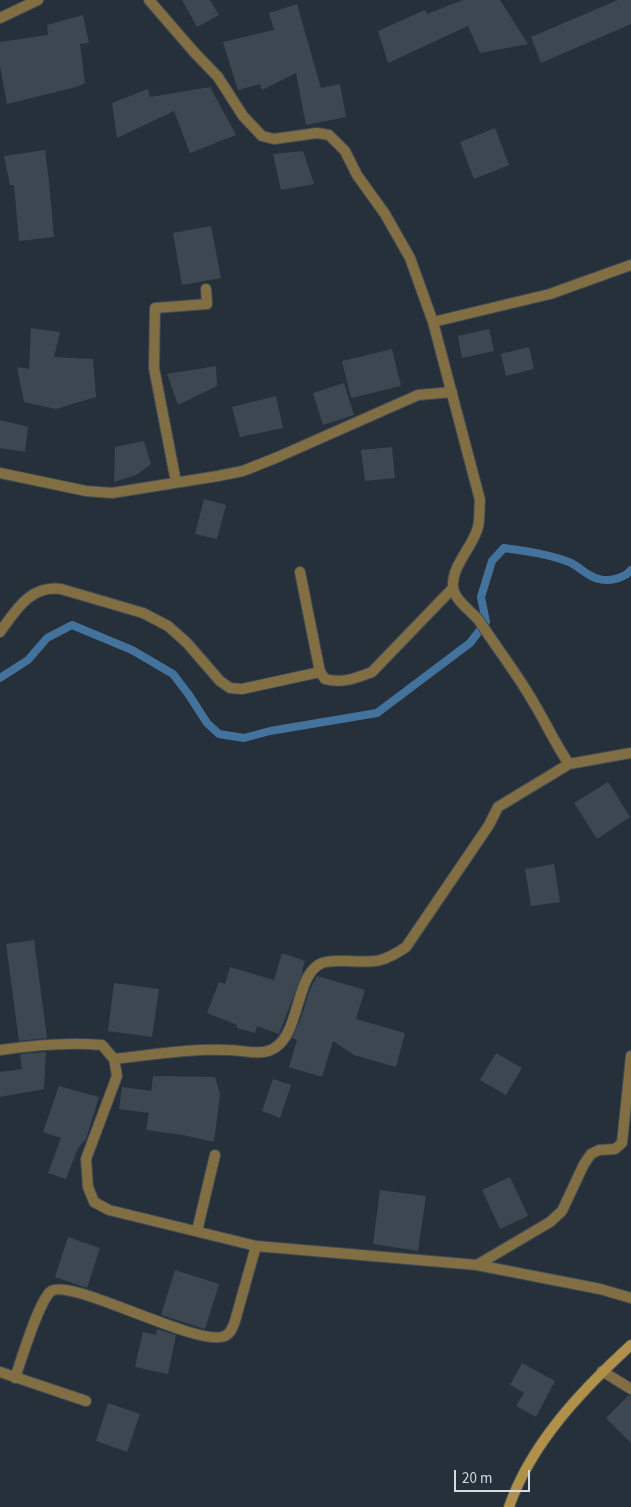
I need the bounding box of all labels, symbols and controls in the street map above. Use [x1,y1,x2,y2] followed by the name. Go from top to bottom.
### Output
[456,1460,532,1492] scale bar
[462,1468,492,1489] text: 20 m

